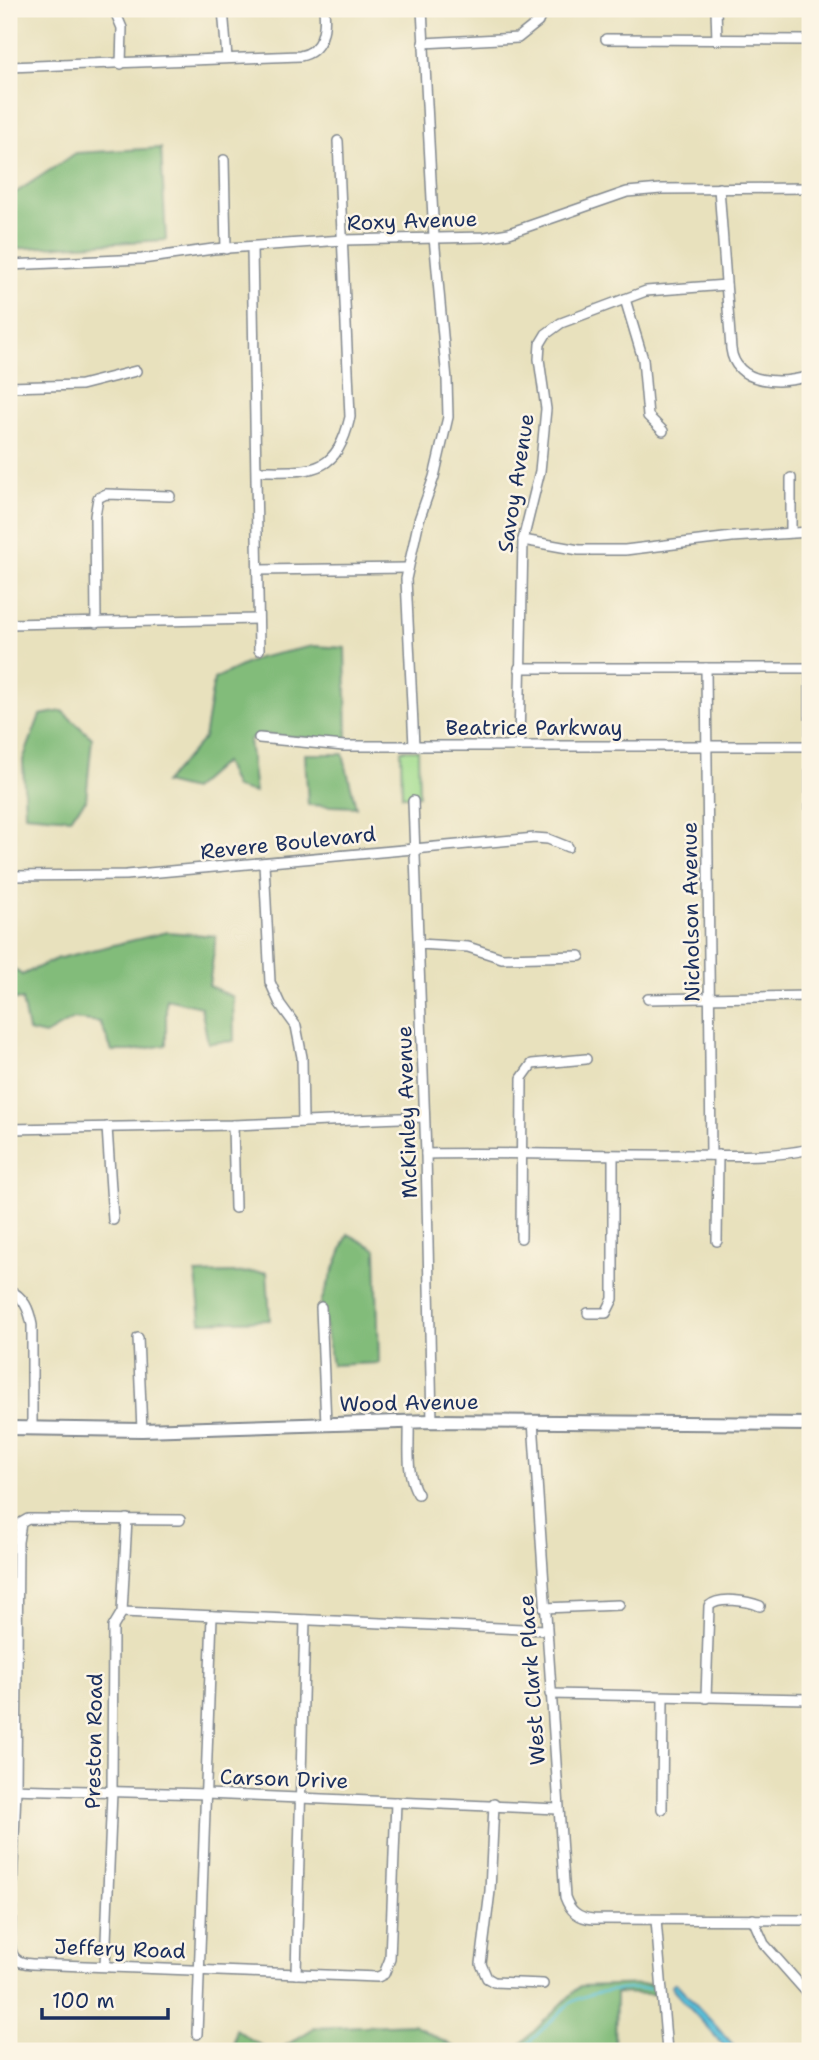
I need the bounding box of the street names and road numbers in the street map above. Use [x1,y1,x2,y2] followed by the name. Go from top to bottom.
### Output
[346,205,478,237] street label: Roxy Avenue
[491,411,541,555] street label: Savoy Avenue
[445,714,623,742] street label: Beatrice Parkway
[199,820,377,866] street label: Revere Boulevard
[675,822,707,1002] street label: Nicholson Avenue
[390,1025,424,1199] street label: McKinley Avenue
[339,1388,479,1418] street label: Wood Avenue
[512,1594,552,1766] street label: West Clark Place
[79,1673,109,1809] street label: Preston Road
[219,1763,349,1795] street label: Carson Drive
[54,1933,186,1965] street label: Jeffery Road

